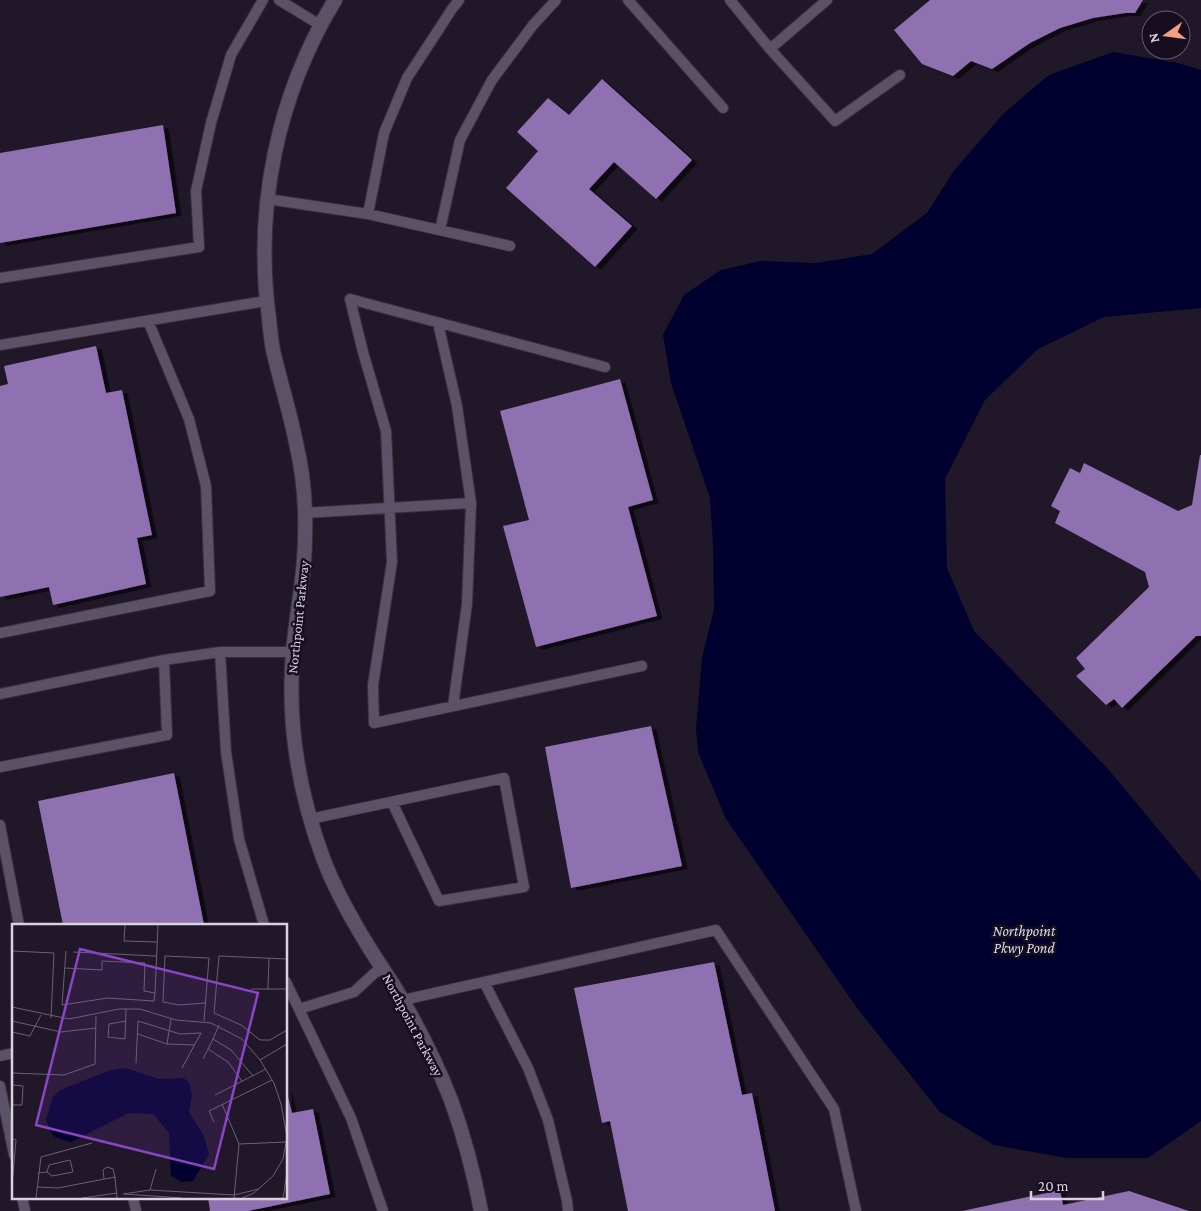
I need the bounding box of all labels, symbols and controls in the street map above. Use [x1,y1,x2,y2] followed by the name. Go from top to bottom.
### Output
[1141,10,1191,60] north arrow
[1144,31,1162,45] text: N
[284,559,312,674] street label: Northpoint Parkway
[993,923,1056,957] water label: Northpoint Pkwy Pond
[12,924,288,1198] inset map
[379,971,447,1079] street label: Northpoint Parkway
[1031,1168,1104,1200] scale bar
[1038,1178,1069,1194] text: 20 m

